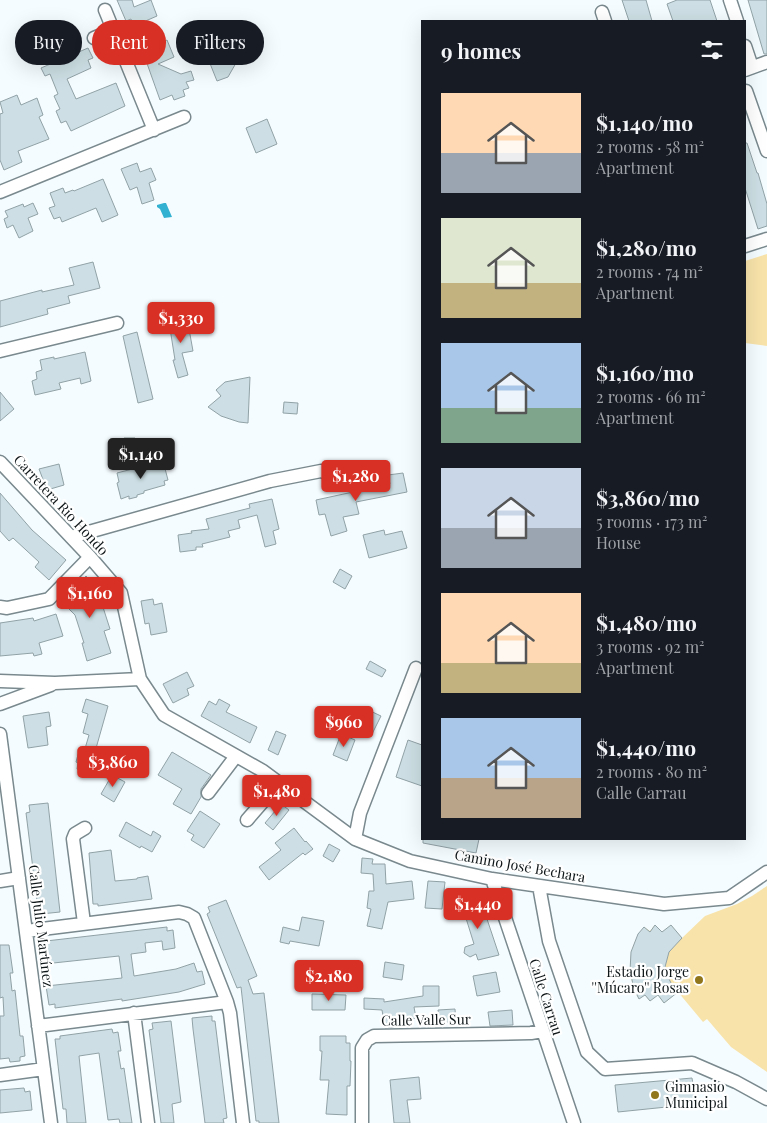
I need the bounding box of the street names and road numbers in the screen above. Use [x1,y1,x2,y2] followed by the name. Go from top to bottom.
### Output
[10,450,113,559] street label: Carretera Rio Hondo
[453,845,587,886] street label: Camino José Bechara
[25,864,58,989] street label: Calle Julio Martínez
[525,956,568,1037] street label: Calle Carrau
[381,1009,472,1030] street label: Calle Valle Sur

